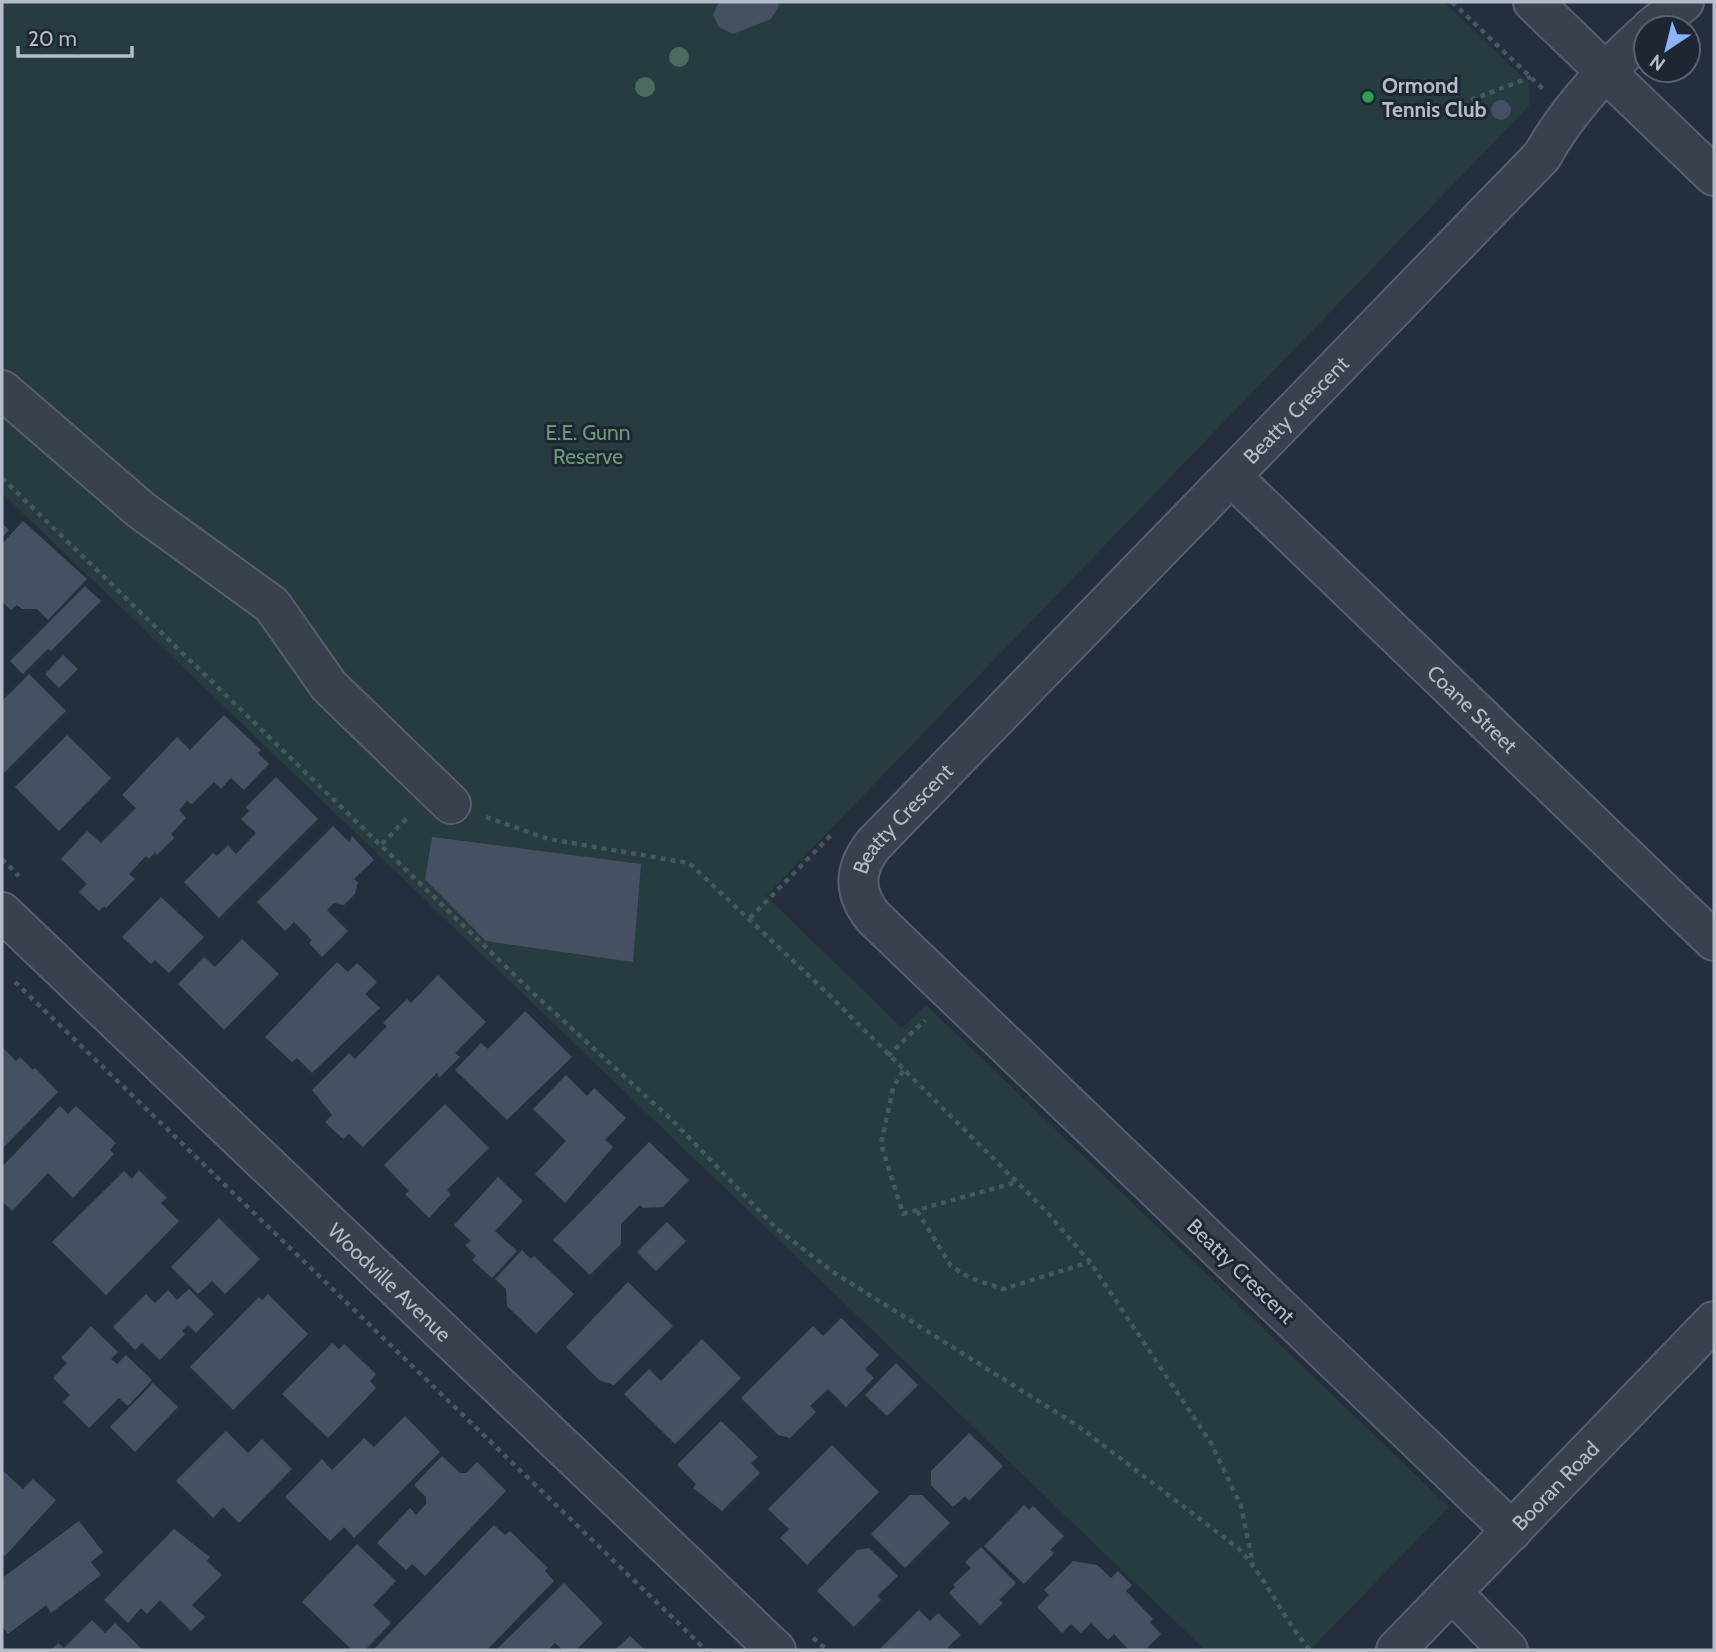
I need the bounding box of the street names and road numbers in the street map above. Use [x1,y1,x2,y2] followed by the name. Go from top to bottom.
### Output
[1238,351,1353,469] street label: Beatty Crescent
[1422,660,1523,758] street label: Coane Street
[847,758,958,877] street label: Beatty Crescent
[1182,1213,1300,1329] street label: Beatty Crescent
[323,1217,457,1347] street label: Woodville Avenue
[1506,1436,1604,1535] street label: Booran Road

